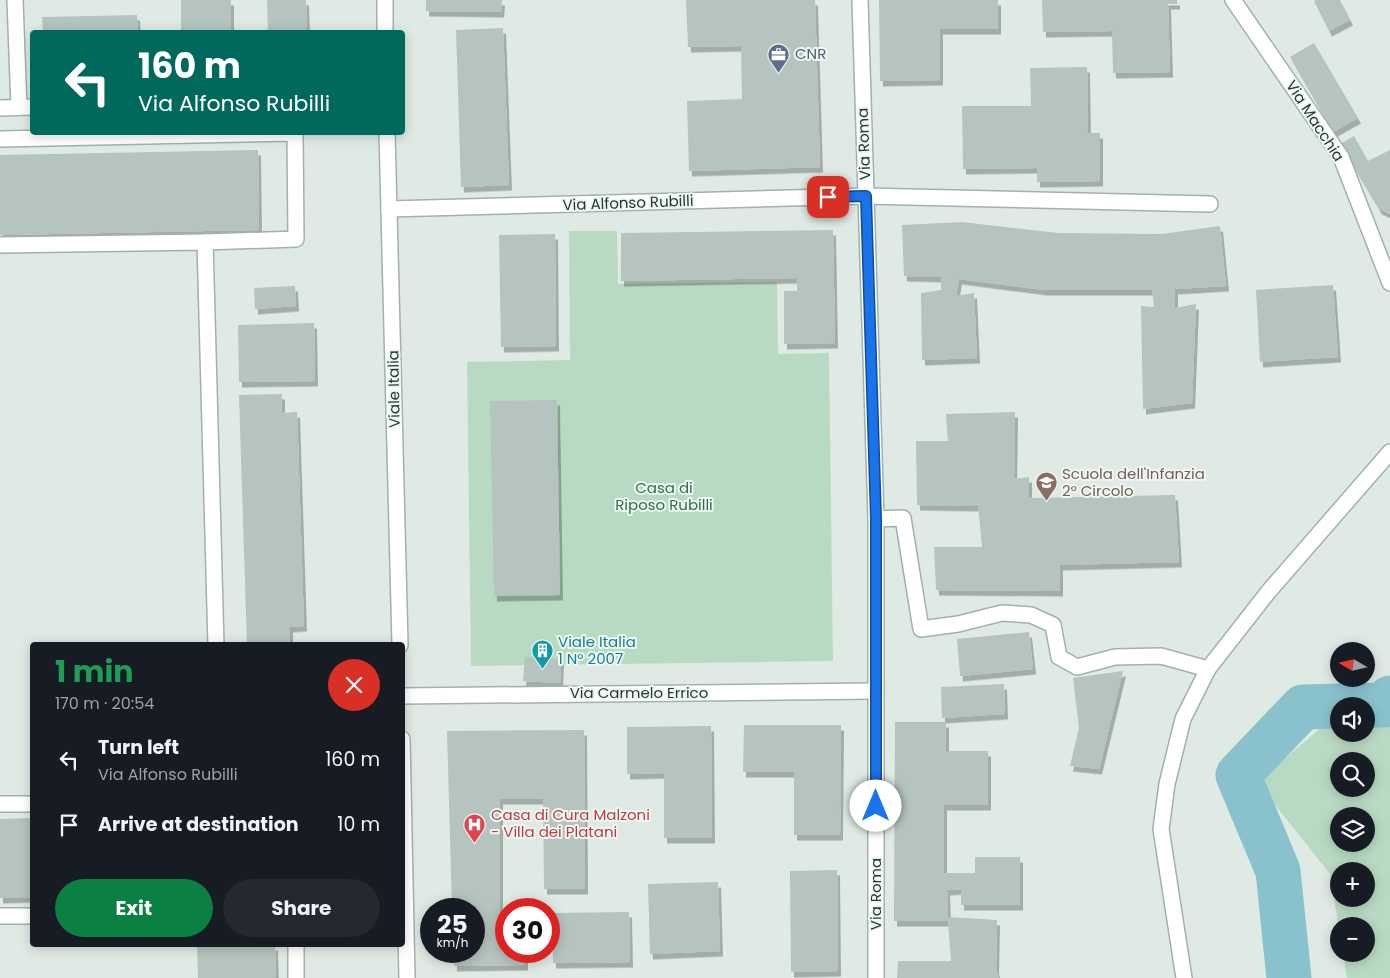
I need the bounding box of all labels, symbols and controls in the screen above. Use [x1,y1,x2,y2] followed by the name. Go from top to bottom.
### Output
[138,41,241,90] text: 160 m
[767,42,791,73] office icon: CNR
[795,43,826,64] place label: CNR
[55,50,120,115] icon: left
[1281,76,1349,165] street label: Via Macchia
[138,88,330,119] text: Via Alfonso Rubilli
[852,108,875,181] street label: Via Roma
[807,176,849,218] pin
[814,183,842,211] icon: arrive
[562,190,694,215] street label: Via Alfonso Rubilli
[382,350,405,428] street label: Viale Italia
[1062,463,1205,501] place label: Scuola dell'Infanzia 2° Circolo
[1034,471,1058,502] school or university icon: Scuola dell'Infanzia 2° Circolo
[615,477,713,515] park label: Casa di Riposo Rubilli
[558,631,636,669] place label: Viale Italia 1 N° 2007
[530,639,554,670] building icon: Viale Italia 1 N° 2007
[1330,642,1375,688] north arrow
[1330,642,1375,962] map controls
[55,650,133,693] text: 1 min
[328,659,380,711] button: close
[570,682,708,703] street label: Via Carmelo Errico
[55,692,154,715] text: 170 m · 20:54
[1330,697,1375,742] button: sound
[98,734,179,761] text: Turn left
[55,746,83,774] icon: left
[325,746,380,773] text: 160 m
[1330,752,1375,797] button: search
[98,763,238,786] text: Via Alfonso Rubilli
[849,779,901,831] position arrow
[491,804,650,842] place label: Casa di Cura Malzoni - Villa dei Platani
[1330,807,1375,852] button: layers
[55,811,83,839] icon: arrive
[98,811,299,838] text: Arrive at destination
[337,811,380,838] text: 10 m
[463,812,487,843] hospital icon: Casa di Cura Malzoni - Villa dei Platani
[865,858,886,930] street label: Via Roma
[1330,862,1375,907] button: +
[55,879,213,937] button: Exit
[223,879,380,937] button: Share
[495,898,560,963] speed limit sign: 30
[437,907,468,942] text: 25
[1330,917,1375,962] button: −
[437,934,468,951] text: km/h

